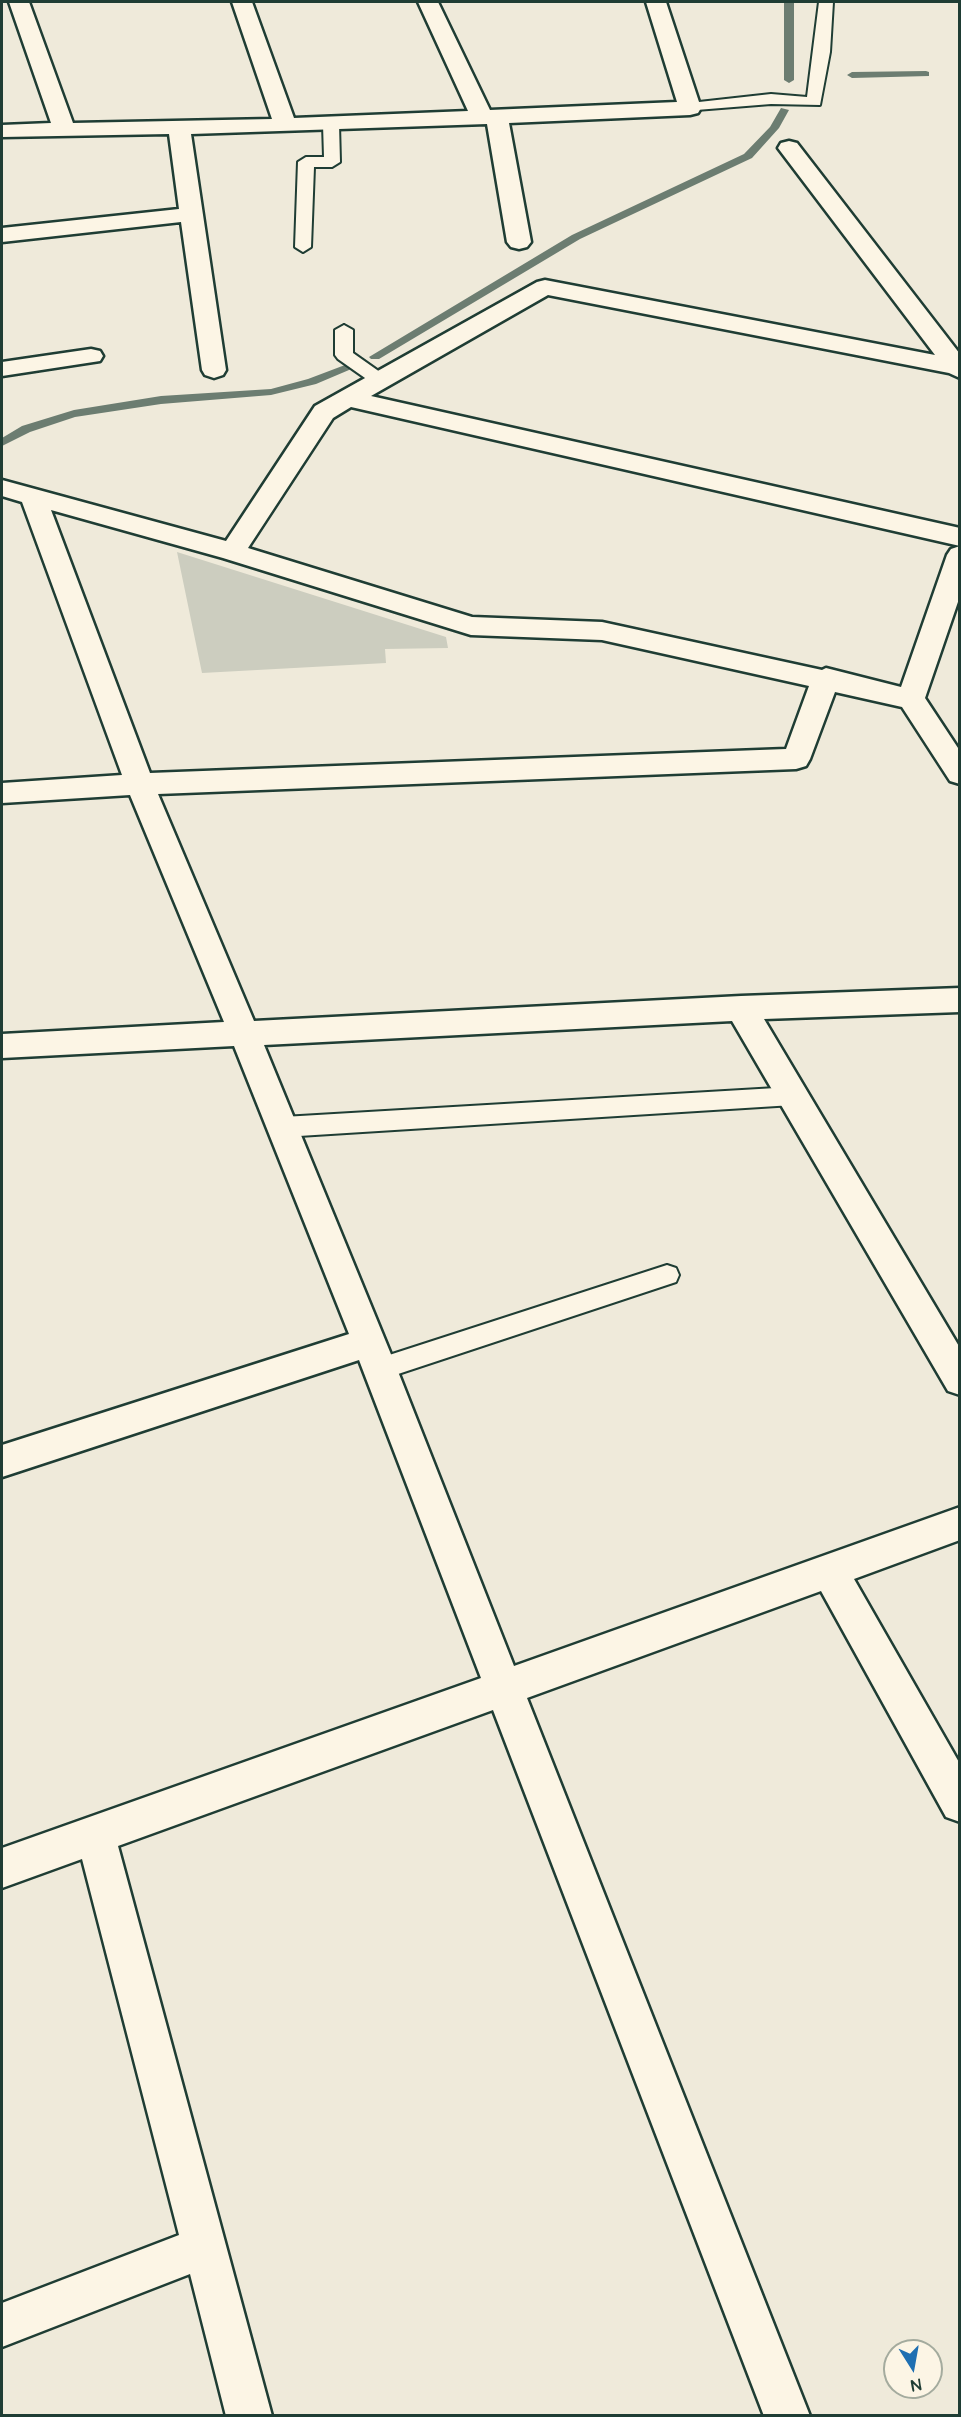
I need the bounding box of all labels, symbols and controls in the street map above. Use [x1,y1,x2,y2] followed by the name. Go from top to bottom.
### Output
[883,2339,943,2399] north arrow
[909,2373,923,2396] text: N

